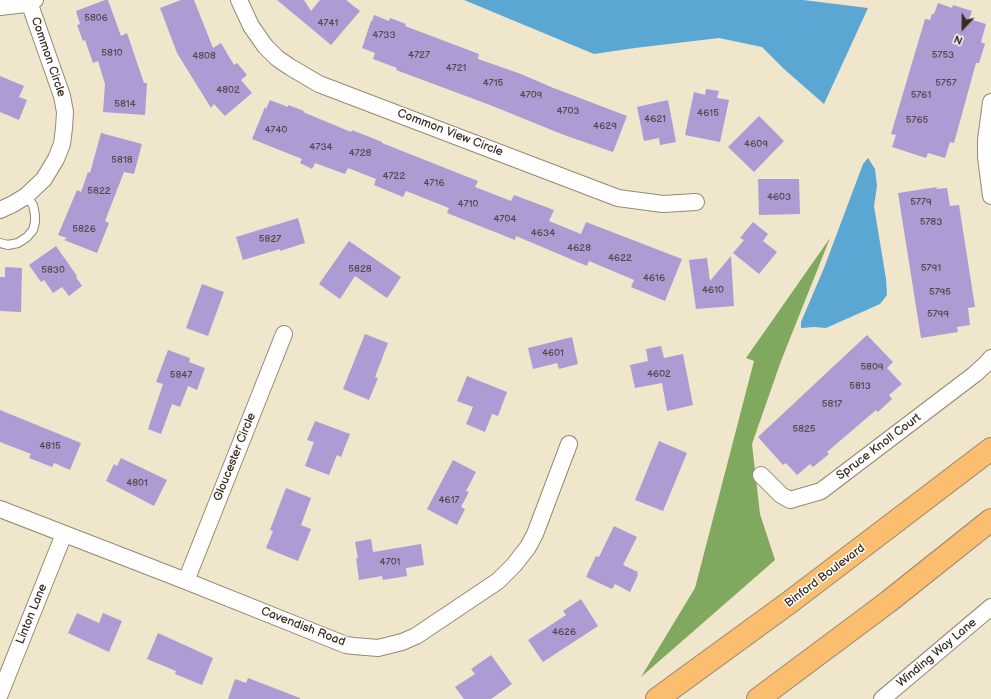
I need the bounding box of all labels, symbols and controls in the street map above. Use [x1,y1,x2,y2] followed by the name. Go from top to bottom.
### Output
[943,8,983,48] north arrow
[84,12,108,24] house number: 5806
[28,15,68,99] street label: Common Circle
[318,17,338,29] house number: 4741
[372,29,396,41] house number: 4733
[952,32,965,47] text: N
[101,47,123,59] house number: 5810
[408,49,430,61] house number: 4727
[932,49,954,61] house number: 5753
[192,50,216,62] house number: 4808
[446,62,466,74] house number: 4721
[483,77,503,89] house number: 4715
[935,77,957,89] house number: 5757
[216,84,240,96] house number: 4802
[520,89,542,101] house number: 4709
[911,89,931,101] house number: 5761
[114,98,136,110] house number: 5814
[556,105,580,117] house number: 4703
[395,106,505,160] street label: Common View Circle
[697,107,719,119] house number: 4615
[644,113,666,125] house number: 4621
[906,114,928,126] house number: 5765
[593,120,617,132] house number: 4629
[265,124,287,136] house number: 4740
[744,138,768,150] house number: 4609
[309,141,333,153] house number: 4734
[349,147,371,159] house number: 4728
[111,154,133,166] house number: 5818
[383,170,405,182] house number: 4722
[424,177,444,189] house number: 4716
[87,185,111,197] house number: 5822
[767,191,791,203] house number: 4603
[910,196,932,208] house number: 5779
[458,198,478,210] house number: 4710
[494,213,516,225] house number: 4704
[920,216,942,228] house number: 5783
[72,223,96,235] house number: 5826
[531,227,555,239] house number: 4634
[259,233,281,245] house number: 5827
[567,242,591,254] house number: 4628
[608,252,632,264] house number: 4622
[921,262,941,274] house number: 5791
[348,263,372,275] house number: 5828
[41,264,65,276] house number: 5830
[643,272,665,284] house number: 4616
[702,284,724,296] house number: 4610
[929,286,951,298] house number: 5795
[927,308,949,320] house number: 5799
[542,347,564,359] house number: 4601
[860,361,884,373] house number: 5809
[647,368,671,380] house number: 4602
[170,369,192,381] house number: 5847
[849,380,871,392] house number: 5813
[822,398,842,410] house number: 5817
[211,411,259,503] street label: Gloucester Circle
[834,411,924,483] street label: Spruce Knoll Court
[792,423,816,435] house number: 5825
[39,440,61,452] house number: 4815
[126,477,148,489] house number: 4801
[439,494,459,506] house number: 4617
[782,541,868,611] street label: Binford Boulevard
[380,556,400,568] house number: 4701
[13,582,51,646] street label: Linton Lane
[259,604,347,650] street label: Cavendish Road
[894,616,980,690] street label: Winding Way Lane
[552,626,576,638] house number: 4626

